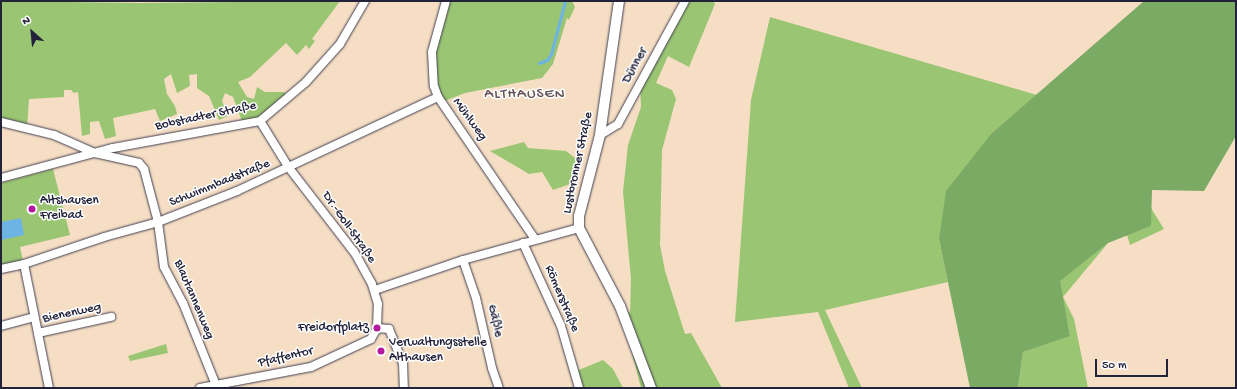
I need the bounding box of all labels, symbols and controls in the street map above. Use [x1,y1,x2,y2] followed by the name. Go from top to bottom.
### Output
[12,12,52,52] north arrow
[21,14,32,28] text: N
[620,45,652,87] street label: Dünner
[484,86,566,104] district label: ALTHAUSEN
[448,96,490,144] street label: Mühlweg
[154,99,258,135] street label: Bobstadter Straße
[561,111,597,215] street label: Lustbronner Straße
[167,157,273,211] street label: Schwimmbadstraße
[318,189,378,267] street label: Dr.-Goll-Straße
[40,194,99,225] place label: Altshausen Freibad
[27,204,37,214] marker: Altshausen Freibad
[169,258,217,342] street label: Blautannenweg
[540,263,582,335] street label: Römerstraße
[41,300,103,328] street label: Bienenweg
[482,303,506,339] street label: Gäßle
[298,320,369,336] place label: Freidorfplatz
[372,323,382,333] marker: Freidorfplatz
[389,336,487,367] place label: Verwaltungsstelle Althausen
[257,344,315,372] street label: Pfaffentor
[376,346,386,356] marker: Verwaltungsstelle Althausen
[1097,351,1170,377] scale bar
[1102,359,1127,373] text: 50 m

